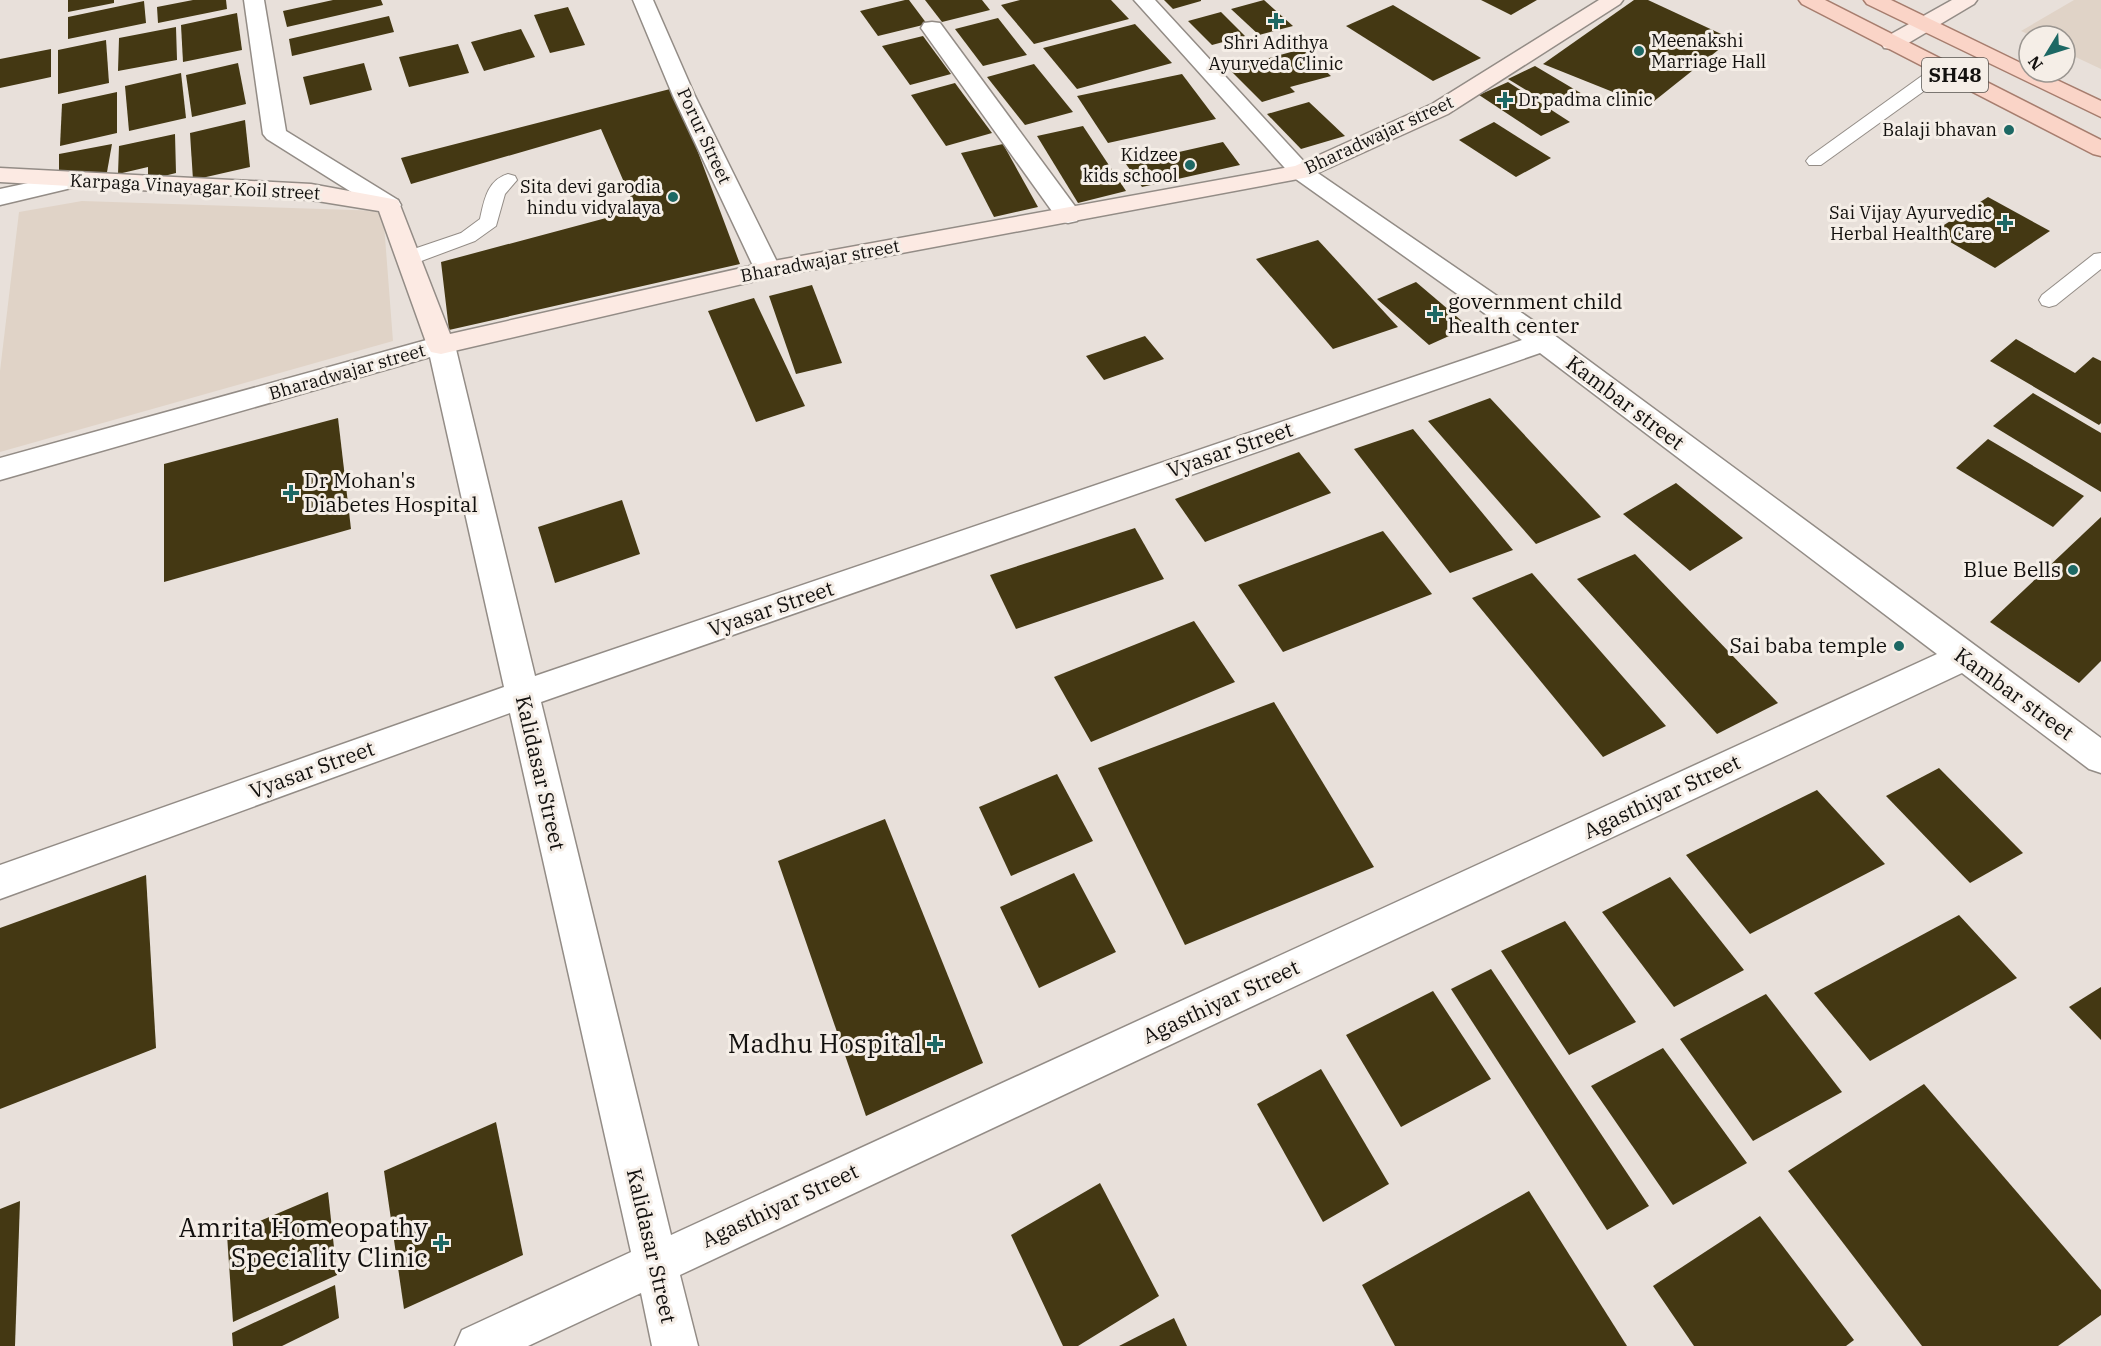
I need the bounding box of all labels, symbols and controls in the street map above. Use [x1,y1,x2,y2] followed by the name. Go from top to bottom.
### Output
[1267,12,1285,30] marker: Shri Adithya Ayurveda Clinic
[2017,24,2077,84] north arrow
[1651,29,1766,73] place label: Meenakshi Marriage Hall
[1209,31,1343,75] place label: Shri Adithya Ayurveda Clinic
[1632,44,1646,58] marker: Meenakshi Marriage Hall
[2023,52,2047,74] text: N
[1922,58,1988,92] road number: SH48
[672,84,737,187] street label: Porur Street
[1518,88,1653,111] place label: Dr padma clinic
[1301,90,1457,179] street label: Bharadwajar street
[1496,91,1514,109] marker: Dr padma clinic
[1882,118,1997,141] place label: Balaji bhavan
[2002,123,2016,137] marker: Balaji bhavan
[1083,143,1178,187] place label: Kidzee kids school
[1183,158,1197,172] marker: Kidzee kids school
[69,168,321,205] street label: Karpaga Vinayagar Koil street
[520,175,661,219] place label: Sita devi garodia hindu vidyalaya
[666,190,680,204] marker: Sita devi garodia hindu vidyalaya
[1829,201,1992,245] place label: Sai Vijay Ayurvedic Herbal Health Care
[1996,214,2014,232] marker: Sai Vijay Ayurvedic Herbal Health Care
[738,234,901,287] street label: Bharadwajar street
[1448,287,1623,339] place label: government child health center
[1426,305,1444,323] marker: government child health center
[266,338,428,405] street label: Bharadwajar street
[1561,349,1690,456] street label: Kambar street
[1163,414,1296,484] street label: Vyasar Street
[304,466,478,518] place label: Dr Mohan's Diabetes Hospital
[282,484,300,502] marker: Dr Mohan's Diabetes Hospital
[1963,555,2061,583] place label: Blue Bells
[2066,563,2080,577] marker: Blue Bells
[704,573,837,643] street label: Vyasar Street
[1729,631,1887,659] place label: Sai baba temple
[1892,639,1906,653] marker: Sai baba temple
[1949,640,2080,746] street label: Kambar street
[510,693,572,853] street label: Kalidasar Street
[245,733,378,805] street label: Vyasar Street
[1579,747,1745,845] street label: Agasthiyar Street
[1138,952,1304,1050] street label: Agasthiyar Street
[728,1026,922,1060] place label: Madhu Hospital
[926,1035,944,1053] marker: Madhu Hospital
[697,1156,863,1254] street label: Agasthiyar Street
[621,1166,683,1326] street label: Kalidasar Street
[179,1210,428,1274] place label: Amrita Homeopathy Speciality Clinic
[432,1234,450,1252] marker: Amrita Homeopathy Speciality Clinic

